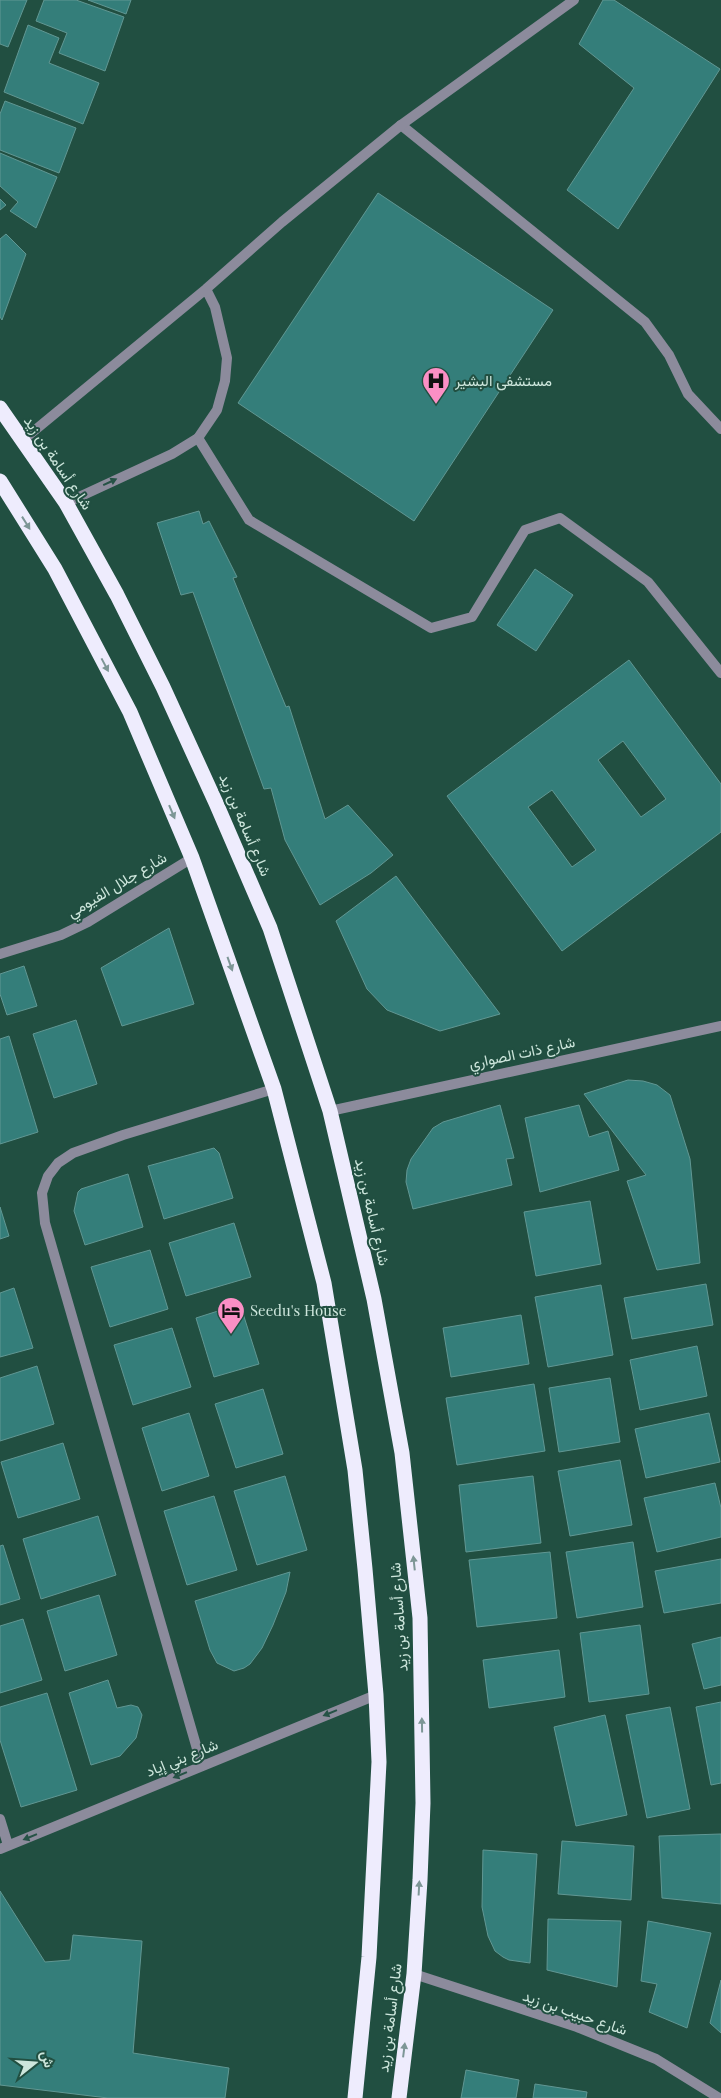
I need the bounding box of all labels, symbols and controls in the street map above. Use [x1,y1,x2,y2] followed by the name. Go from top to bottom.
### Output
[421,366,451,405] hospital icon: مستشفى البشير
[454,370,552,391] place label: مستشفى البشير
[18,411,98,515] street label: شارع أسامة بن زيد
[103,478,117,486] one-way arrow
[21,516,31,529] one-way arrow
[101,657,109,672] one-way arrow
[213,770,277,880] street label: شارع أسامة بن زيد
[169,805,177,819] one-way arrow
[63,847,172,925] street label: شارع جلال الفيومي
[227,957,234,972] one-way arrow
[467,1031,578,1077] street label: شارع ذات الصواري
[349,1156,395,1268] street label: شارع أسامة بن زيد
[216,1296,246,1335] hotel icon: Seedu's House
[250,1300,346,1320] place label: Seedu's House
[410,1555,418,1571] one-way arrow
[384,1561,414,1672] street label: شارع أسامة بن زيد
[323,1710,338,1718] one-way arrow
[417,1717,425,1733] one-way arrow
[143,1733,222,1784] street label: شارع بني إياد
[172,1771,187,1779] one-way arrow
[23,1833,37,1841] one-way arrow
[416,1880,424,1896] one-way arrow
[372,1962,408,2074] street label: شارع أسامة بن زيد
[520,1985,630,2041] street label: شارع حبيب بن زيد
[10,2038,60,2088] north arrow
[401,2041,409,2057] one-way arrow
[36,2048,60,2070] text: ش

